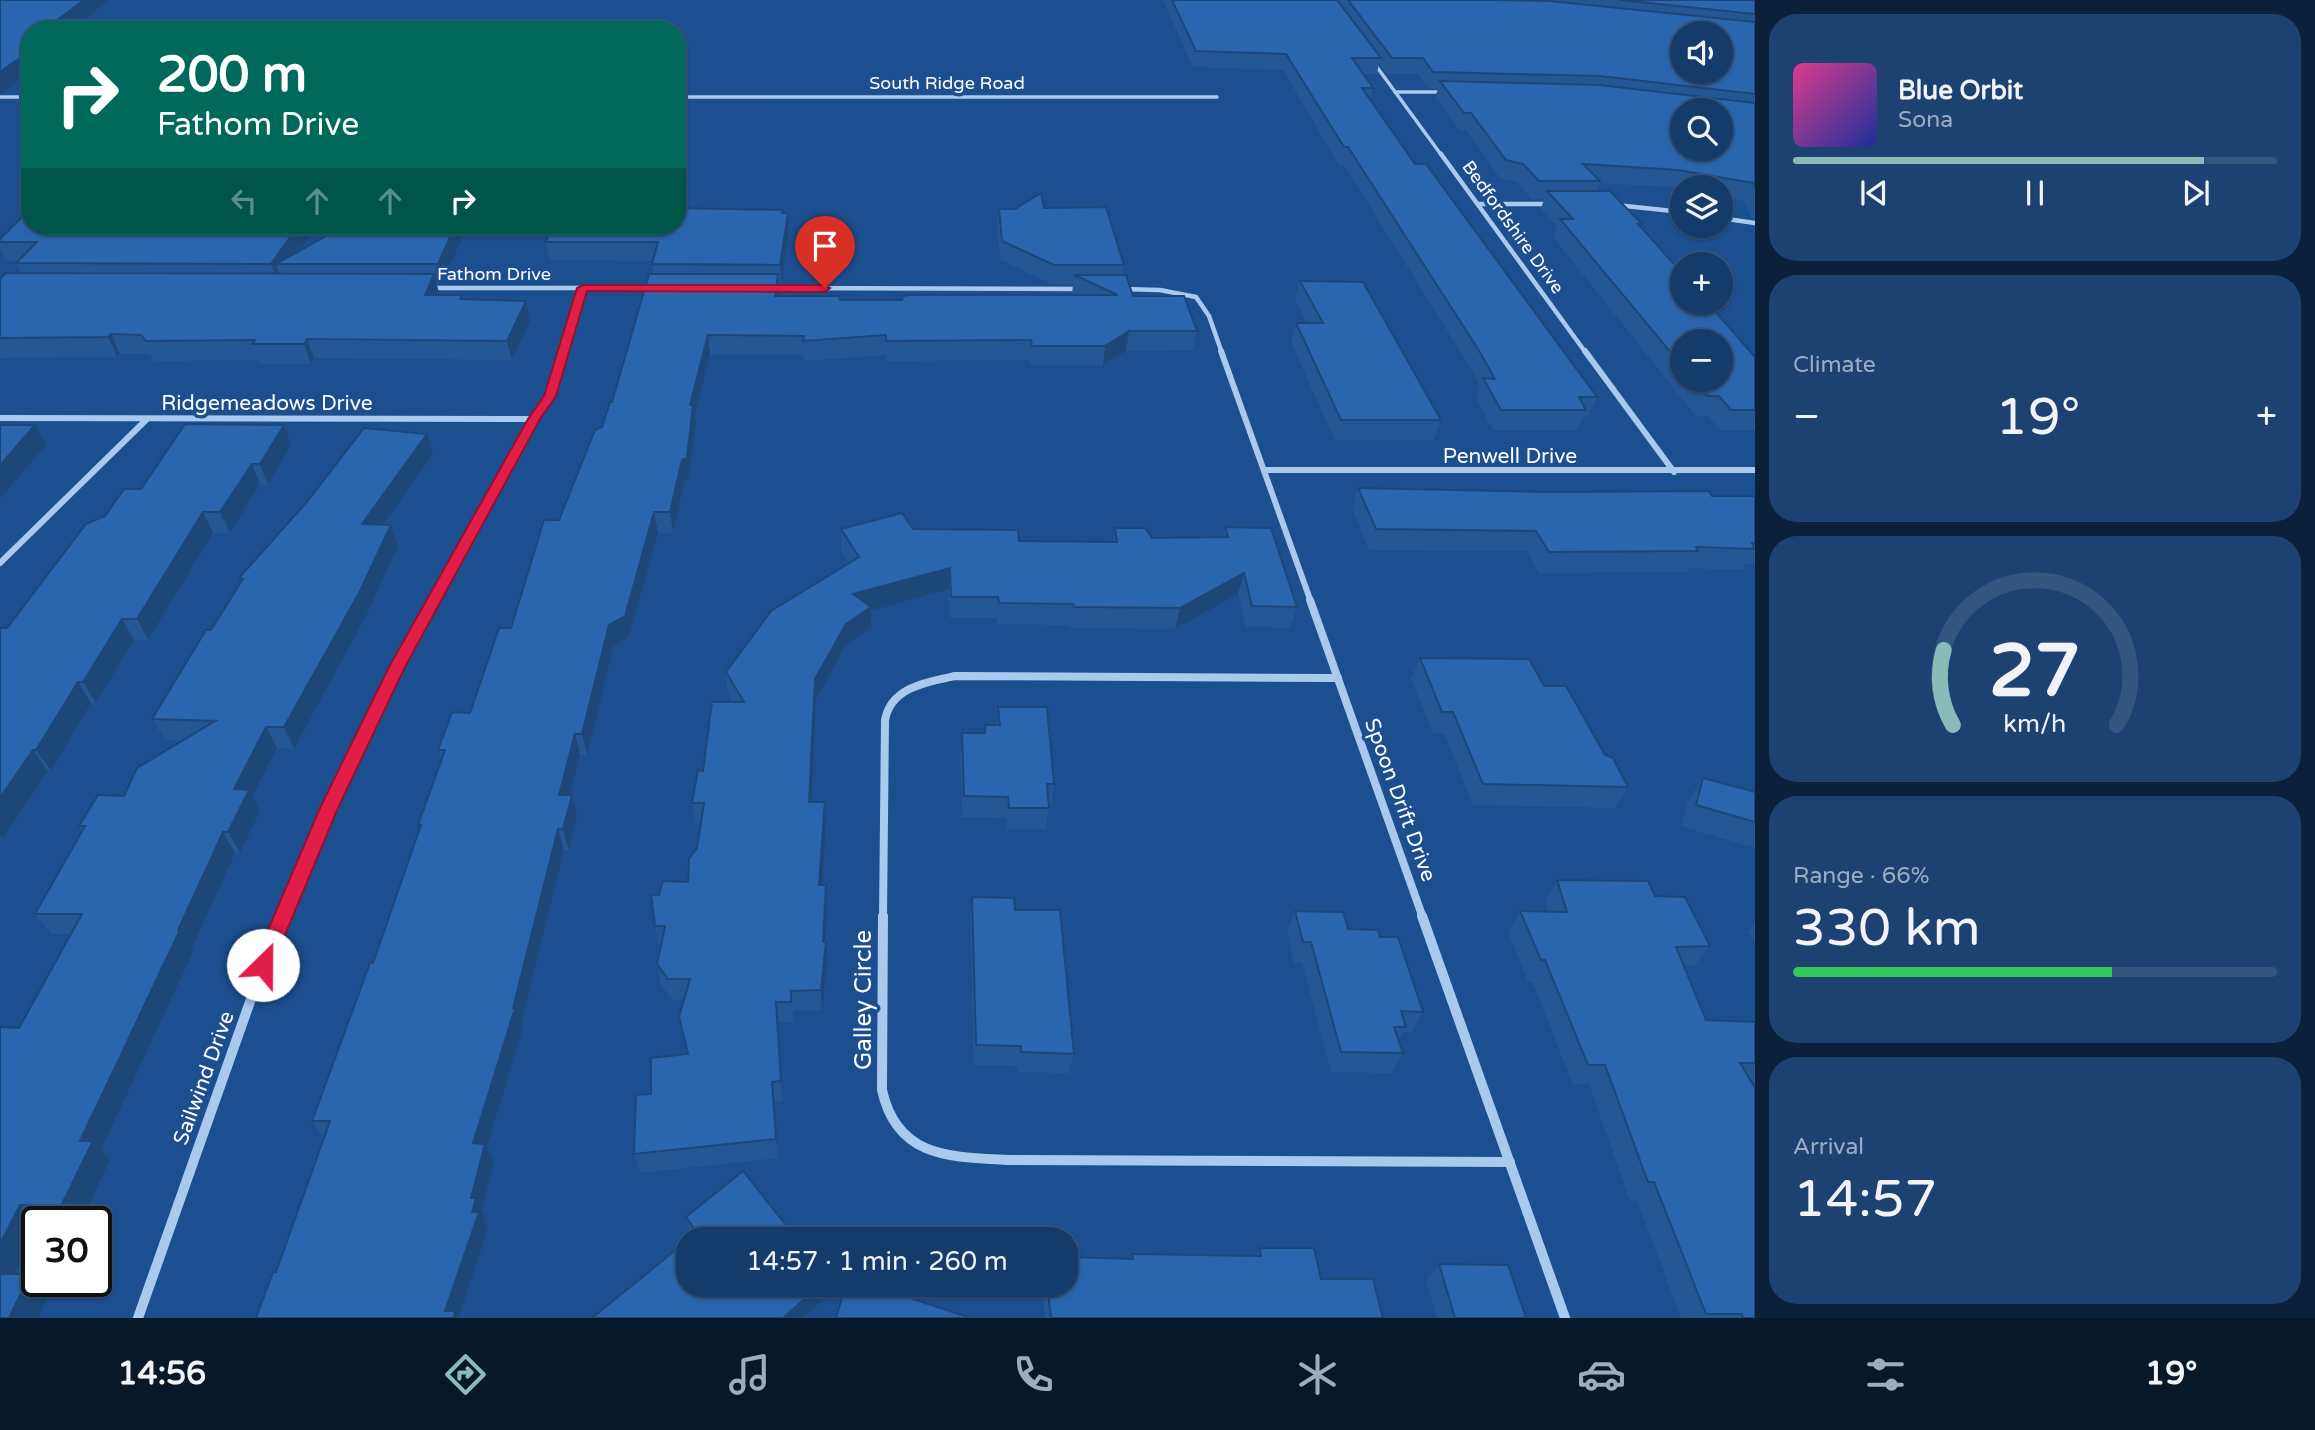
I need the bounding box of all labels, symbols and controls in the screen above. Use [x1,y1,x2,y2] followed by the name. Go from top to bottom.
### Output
[1670,21,1733,392] map controls
[1670,21,1733,84] button: sound
[157,46,307,105] text: 200 m
[42,49,133,140] icon: right
[869,72,1025,94] street label: South Ridge Road
[1898,75,2023,106] text: Blue Orbit
[1670,98,1733,161] button: search
[157,106,359,144] text: Fathom Drive
[1898,106,1953,134] text: Sona
[1457,156,1569,298] street label: Bedfordshire Drive
[1855,174,1893,212] icon: previous
[2016,174,2054,212] icon: pause
[2177,174,2215,212] icon: next
[1670,175,1733,238] button: layers
[225,182,263,220] icon: left
[298,182,336,220] icon: ahead
[371,182,409,220] icon: ahead
[444,182,482,220] icon: right
[795,216,855,288] pin
[806,227,844,265] icon: arrive
[1670,252,1733,315] button: +
[437,263,551,285] street label: Fathom Drive
[1670,329,1733,392] button: −
[1793,351,1876,379] text: Climate
[1995,386,2080,449] text: 19°
[161,391,373,416] street label: Ridgemeadows Drive
[1793,394,1820,440] text: −
[2256,394,2277,440] text: +
[1443,444,1577,469] street label: Penwell Drive
[1989,628,2081,716] text: 27
[2004,709,2066,739] text: km/h
[1359,715,1441,885] street label: Spoon Drift Drive
[1793,862,1929,890] text: Range · 66%
[1793,897,1981,960] text: 330 km
[226,928,300,1002] position arrow
[849,930,878,1070] street label: Galley Circle
[168,1008,240,1148] street label: Sailwind Drive
[1793,1133,1864,1161] text: Arrival
[1793,1168,1937,1231] text: 14:57
[21,1206,112,1297] speed limit sign: 30
[746,1246,1008,1277] text: 14:57 · 1 min · 260 m
[441,1350,490,1399] icon: directions
[725,1350,774,1399] icon: music
[1009,1350,1058,1399] icon: phone
[1293,1350,1342,1399] icon: climate
[1577,1350,1626,1399] icon: car
[1861,1350,1910,1399] icon: filters
[117,1355,206,1393] text: 14:56
[2145,1355,2197,1393] text: 19°

